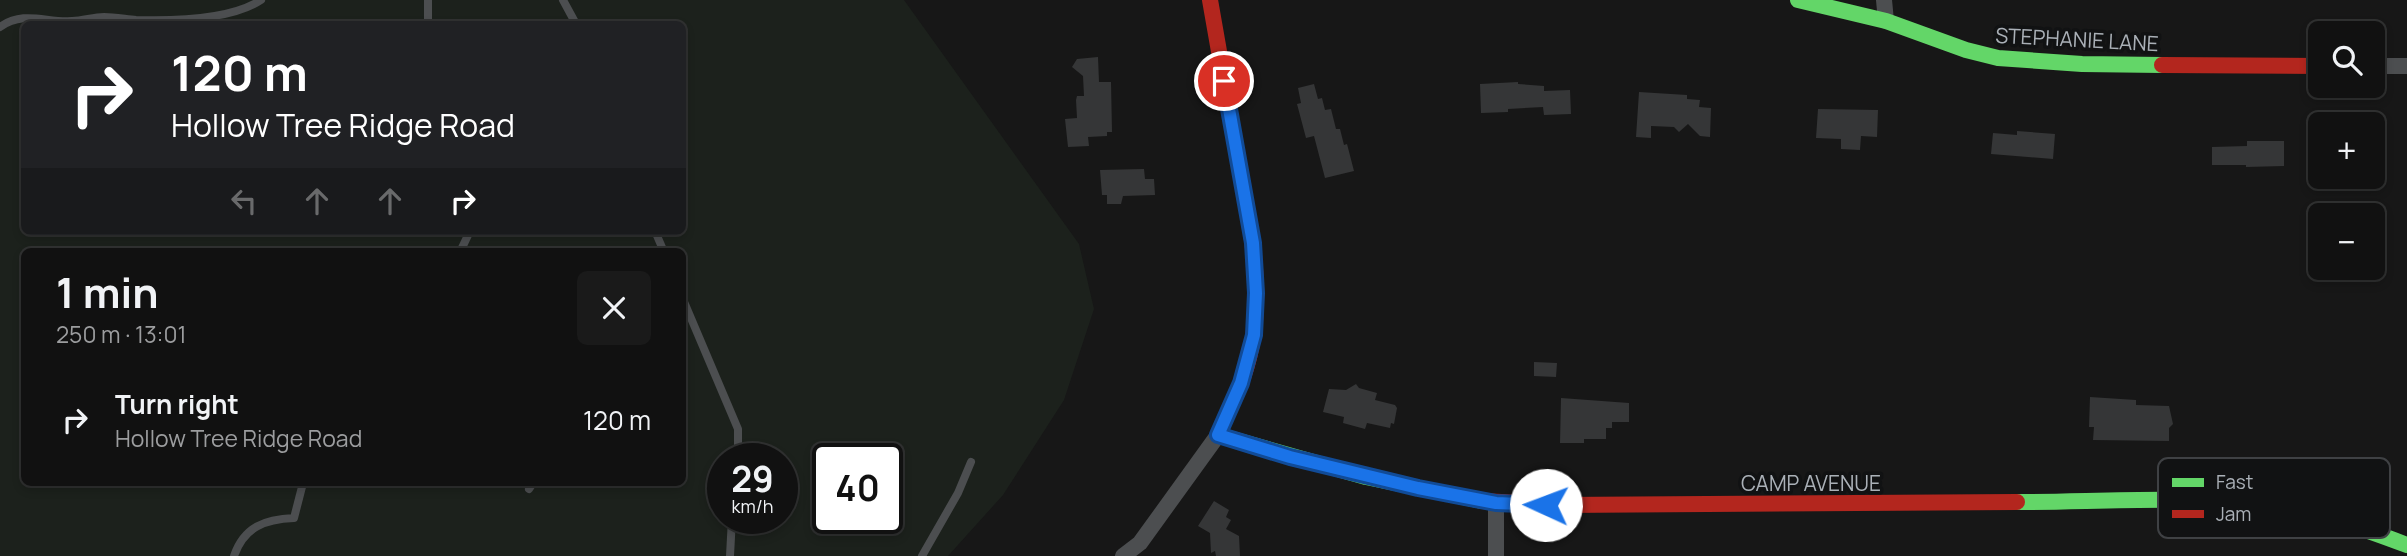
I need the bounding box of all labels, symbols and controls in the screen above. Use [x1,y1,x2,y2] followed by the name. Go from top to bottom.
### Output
[1995,21,2159,57] street label: STEPHANIE LANE
[2308,21,2385,280] map controls
[2308,21,2385,98] button: search
[171,39,308,106] text: 120 m
[56,49,147,140] icon: right
[1194,51,1254,111] pin
[1205,62,1243,100] icon: arrive
[171,103,515,147] text: Hollow Tree Ridge Road
[2308,112,2385,189] button: +
[225,182,263,220] icon: left
[298,182,336,220] icon: ahead
[371,182,409,220] icon: ahead
[444,182,482,220] icon: right
[2308,203,2385,280] button: −
[56,263,159,321] text: 1 min
[577,271,651,345] button: close
[56,318,187,350] text: 250 m · 13:01
[115,386,239,422] text: Turn right
[56,401,94,439] icon: right
[583,402,651,438] text: 120 m
[115,422,362,454] text: Hollow Tree Ridge Road
[812,443,903,534] speed limit sign: 40
[731,455,774,503] text: 29
[2158,458,2390,538] legend
[1509,468,1583,542] position arrow
[1741,469,1881,497] street label: CAMP AVENUE
[2216,469,2253,495] text: Fast
[732,494,773,518] text: km/h
[2216,501,2251,527] text: Jam

